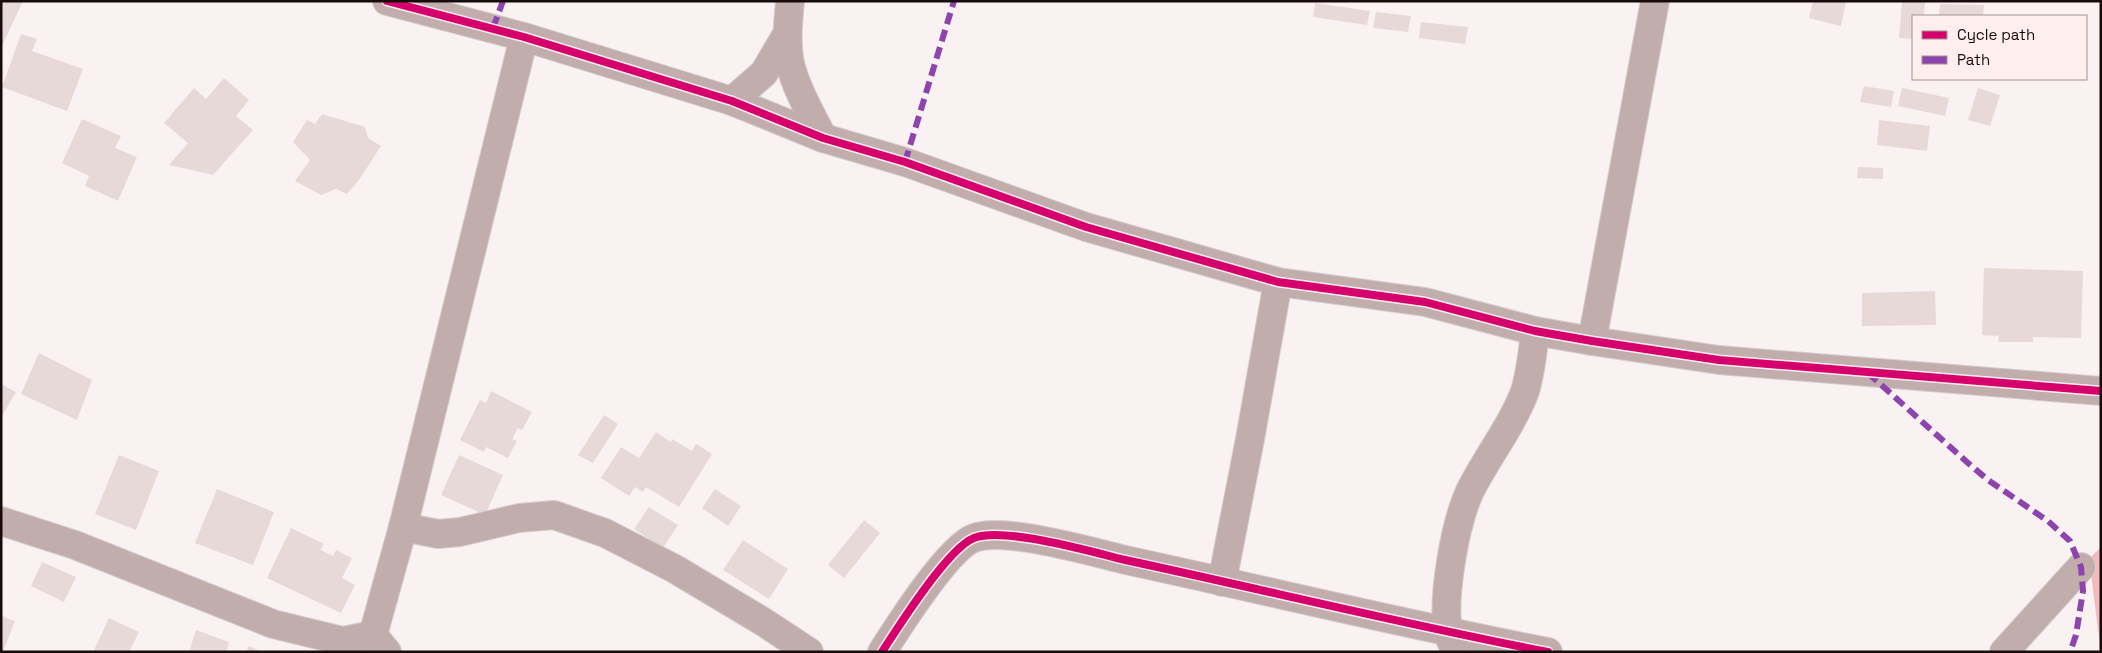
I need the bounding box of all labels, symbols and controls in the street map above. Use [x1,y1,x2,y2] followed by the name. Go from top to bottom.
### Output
[1912,15,2087,80] legend
[1957,25,2035,44] text: Cycle path
[1957,50,1990,69] text: Path

